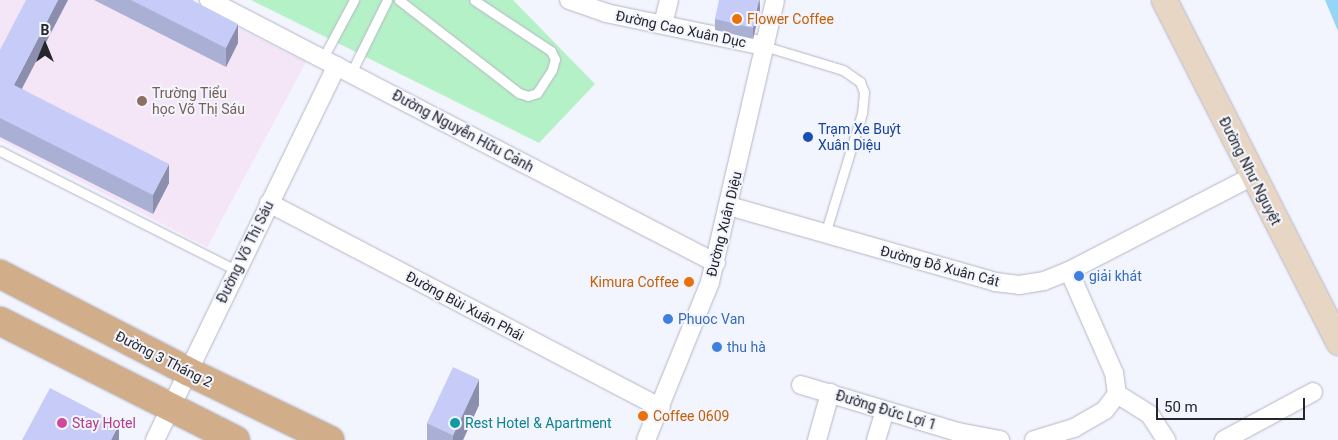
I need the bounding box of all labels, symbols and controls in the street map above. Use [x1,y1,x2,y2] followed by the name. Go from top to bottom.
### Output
[614,7,748,51] street label: Đường Cao Xuân Dục
[747,11,834,27] place label: Flower Coffee
[731,13,743,25] marker: Flower Coffee
[20,20,70,70] north arrow
[41,22,49,38] text: B
[152,85,245,118] place label: Trường Tiểu học Võ Thị Sáu
[389,87,537,175] street label: Đường Nguyễn Hữu Cảnh
[136,95,148,107] marker: Trường Tiểu học Võ Thị Sáu
[1215,114,1285,228] street label: Đường Như Nguyệt
[818,121,901,154] place label: Trạm Xe Buýt Xuân Diệu
[802,131,814,143] marker: Trạm Xe Buýt Xuân Diệu
[703,170,745,278] street label: Đường Xuân Diệu
[213,198,277,306] street label: Đường Võ Thị Sáu
[879,242,1001,290] street label: Đường Đỗ Xuân Cát
[403,268,527,344] street label: Đường Bùi Xuân Phái
[1089,268,1142,284] place label: giải khát
[1073,270,1085,282] marker: giải khát
[590,274,679,290] place label: Kimura Coffee
[683,276,695,288] marker: Kimura Coffee
[678,311,745,327] place label: Phuoc Van
[662,313,674,325] marker: Phuoc Van
[112,327,216,391] street label: Đường 3 Tháng 2
[727,339,766,355] place label: thu hà
[711,341,723,353] marker: thu hà
[834,387,938,433] street label: Đường Đức Lợi 1
[1158,388,1307,420] scale bar
[1164,398,1198,416] text: 50 m
[653,408,729,424] place label: Coffee 0609
[637,410,649,422] marker: Coffee 0609
[72,415,136,431] place label: Stay Hotel
[465,415,612,431] place label: Rest Hotel & Apartment
[56,417,68,429] marker: Stay Hotel
[449,417,461,429] marker: Rest Hotel & Apartment

